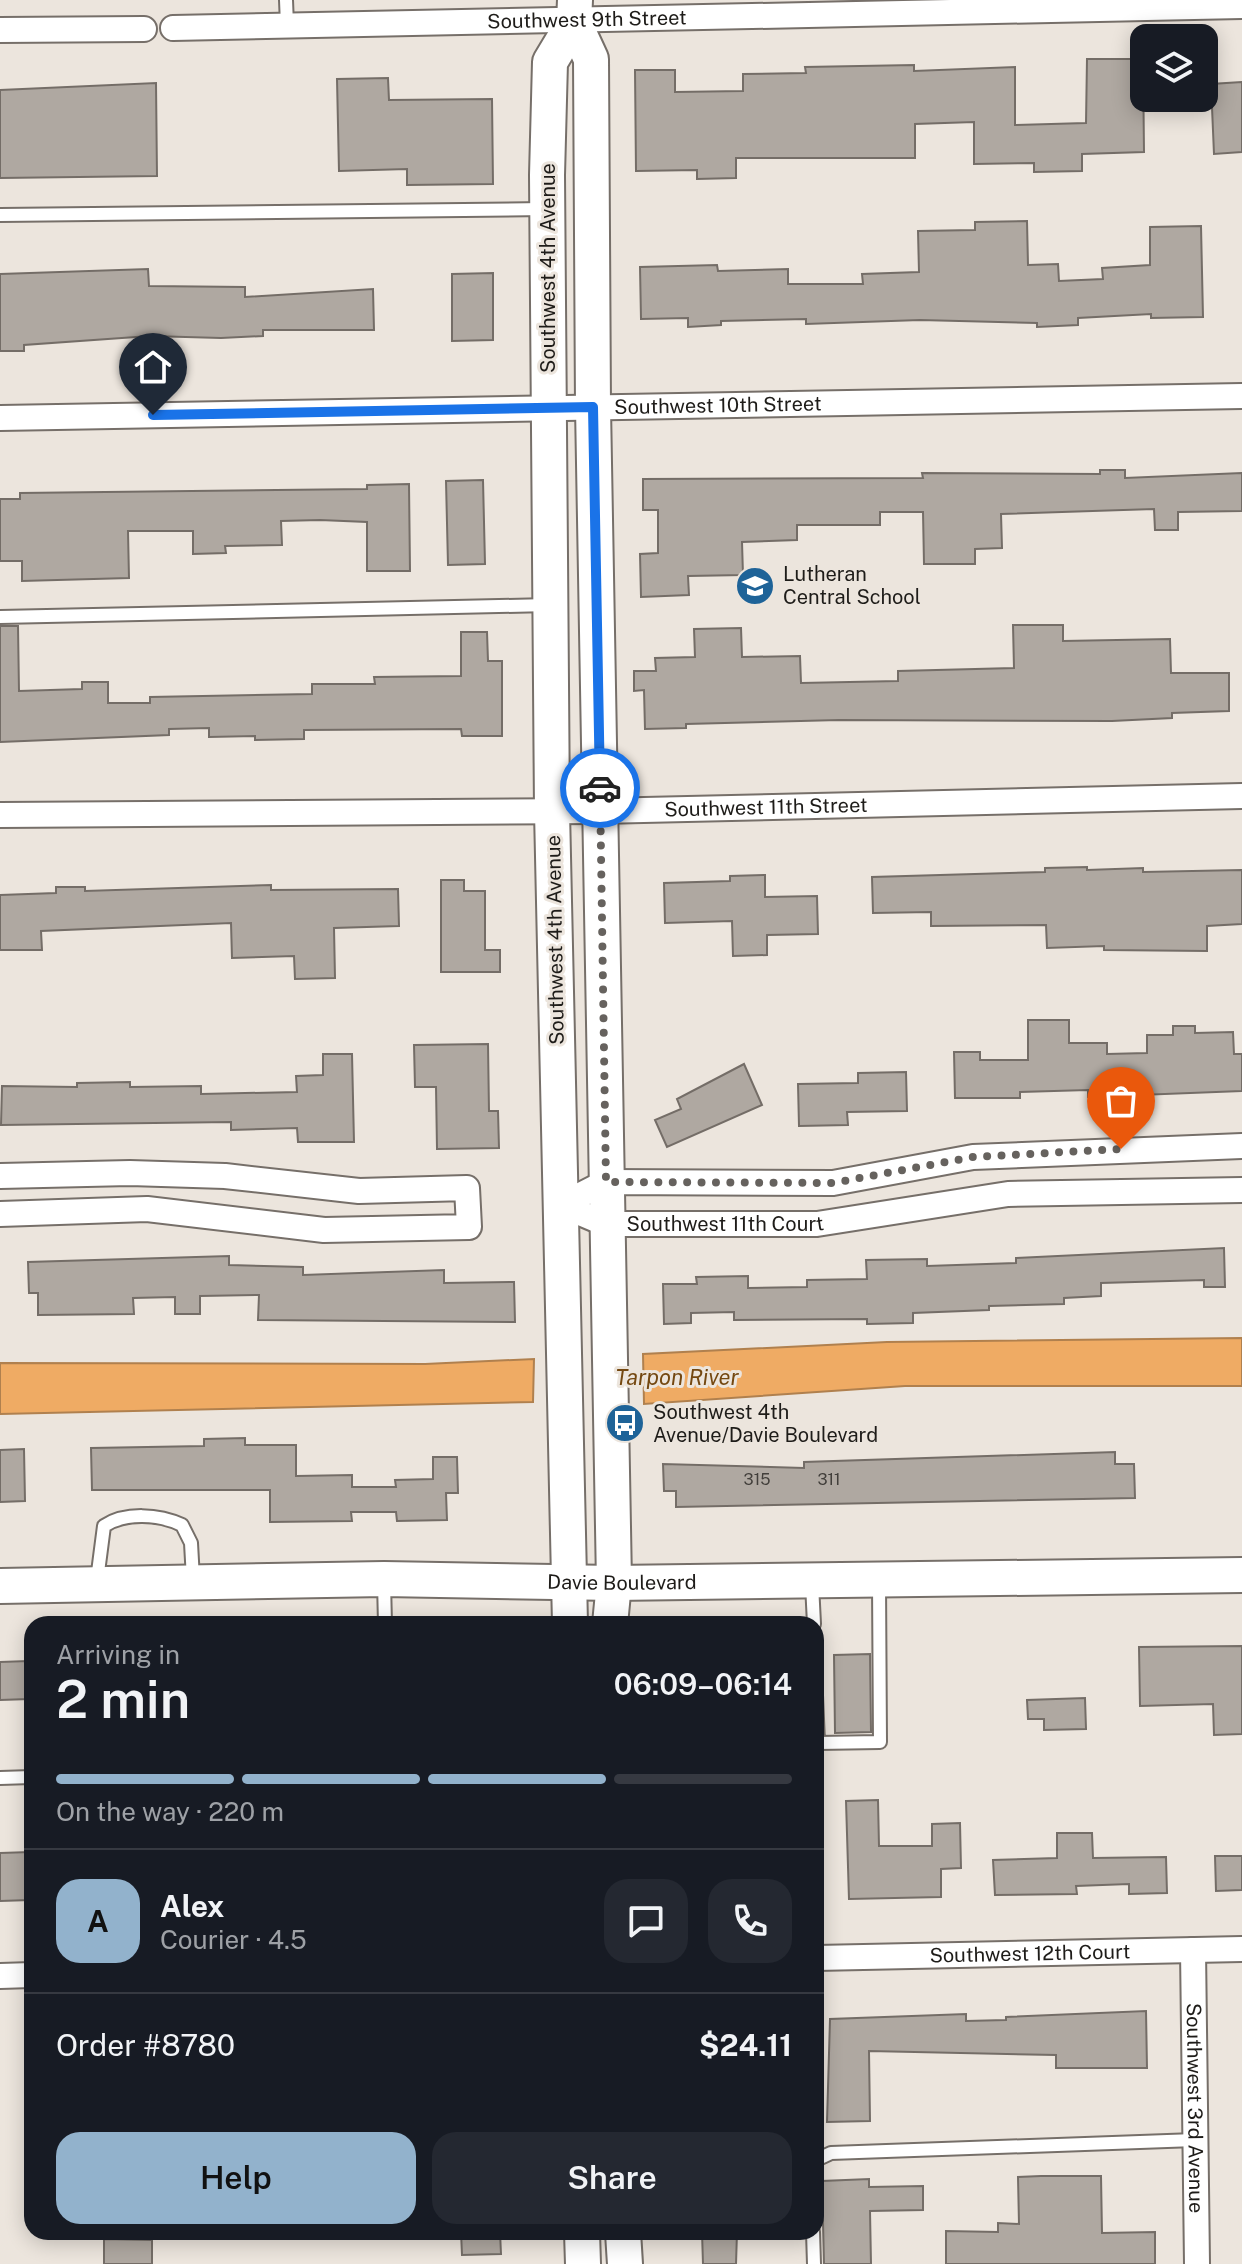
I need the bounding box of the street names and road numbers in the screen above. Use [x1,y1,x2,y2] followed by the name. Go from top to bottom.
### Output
[487,5,687,34] street label: Southwest 9th Street
[536,163,560,373] street label: Southwest 4th Avenue
[614,391,822,419] street label: Southwest 10th Street
[664,793,868,821] street label: Southwest 11th Street
[541,835,569,1045] street label: Southwest 4th Avenue
[627,1211,825,1236] street label: Southwest 11th Court
[547,1570,697,1595] street label: Davie Boulevard
[929,1939,1131,1968] street label: Southwest 12th Court
[1182,2003,1208,2213] street label: Southwest 3rd Avenue

